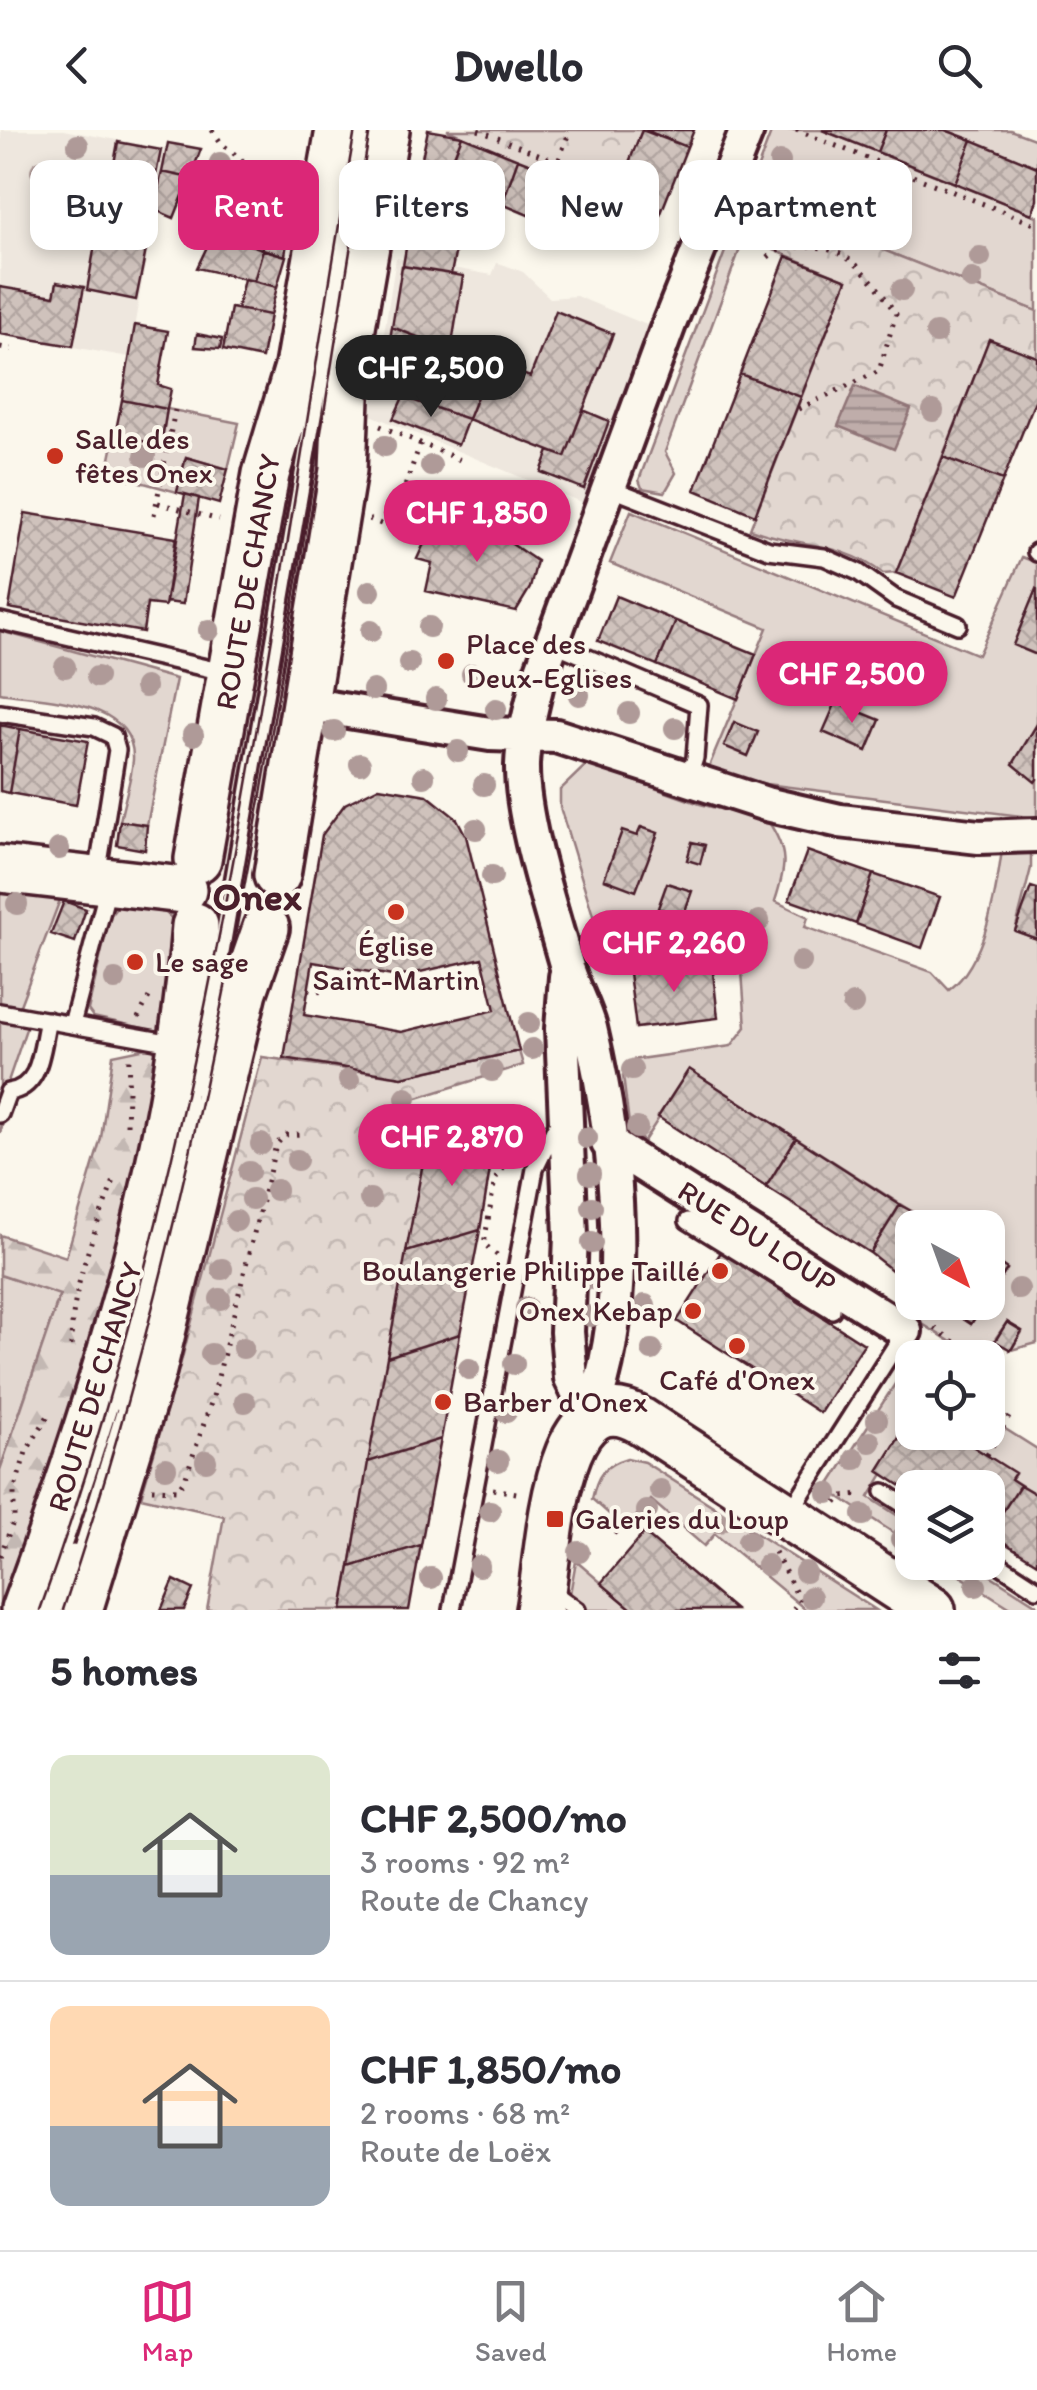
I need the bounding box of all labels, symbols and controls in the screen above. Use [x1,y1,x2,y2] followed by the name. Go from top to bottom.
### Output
[50,38,105,93] icon: back
[453,38,584,92] text: Dwello
[932,38,987,93] icon: search
[30,160,158,250] chip: Buy
[178,160,319,250] chip: Rent
[339,160,505,250] chip: Filters
[525,160,659,250] chip: New
[679,160,912,250] chip: Apartment
[317,335,545,420] pin: CHF 2,500
[358,348,504,386] text: CHF 2,500
[75,420,213,491] place label: Salle des fêtes Onex
[44,445,66,467] marker: Salle des fêtes Onex
[207,451,288,713] street label: ROUTE DE CHANCY
[363,480,591,565] pin: CHF 1,850
[406,493,548,531] text: CHF 1,850
[466,625,632,696] place label: Place des Deux-Eglises
[738,641,966,726] pin: CHF 2,500
[435,650,457,672] marker: Place des Deux-Eglises
[779,654,925,692] text: CHF 2,500
[212,872,302,920] district label: Onex
[385,901,407,923] marker: Église Saint-Martin
[560,910,788,995] pin: CHF 2,260
[602,923,746,961] text: CHF 2,260
[312,927,480,998] place label: Église Saint-Martin
[155,943,249,980] place label: Le sage
[124,951,146,973] marker: Le sage
[338,1104,566,1189] pin: CHF 2,870
[380,1117,524,1155] text: CHF 2,870
[671,1172,843,1301] street label: RUE DU LOUP
[895,1210,1005,1320] north arrow
[895,1210,1005,1580] map controls
[362,1252,700,1289] place label: Boulangerie Philippe Taillé
[39,1258,150,1516] street label: ROUTE DE CHANCY
[709,1260,731,1282] marker: Boulangerie Philippe Taillé
[519,1292,673,1329] place label: Onex Kebap
[682,1300,704,1322] marker: Onex Kebap
[726,1335,748,1357] marker: Café d'Onex
[895,1340,1005,1450] button: locate
[659,1361,815,1398] place label: Café d'Onex
[463,1383,648,1420] place label: Barber d'Onex
[432,1391,454,1413] marker: Barber d'Onex
[895,1470,1005,1580] button: layers
[575,1500,789,1537] place label: Galeries du Loup
[544,1508,566,1530] marker: Galeries du Loup
[932,1643,987,1698] icon: filters
[50,1645,198,1696] text: 5 homes
[360,1792,627,1843] text: CHF 2,500/mo
[130,1795,250,1915] icon: home
[360,1843,570,1881] text: 3 rooms · 92 m²
[360,1881,588,1919] text: Route de Chancy
[360,2043,622,2094] text: CHF 1,850/mo
[130,2046,250,2166] icon: home
[360,2094,570,2132] text: 2 rooms · 68 m²
[360,2132,551,2170] text: Route de Loëx
[140,2274,195,2368] tab: Map
[475,2274,546,2368] tab: Saved
[826,2274,897,2368] tab: Home

